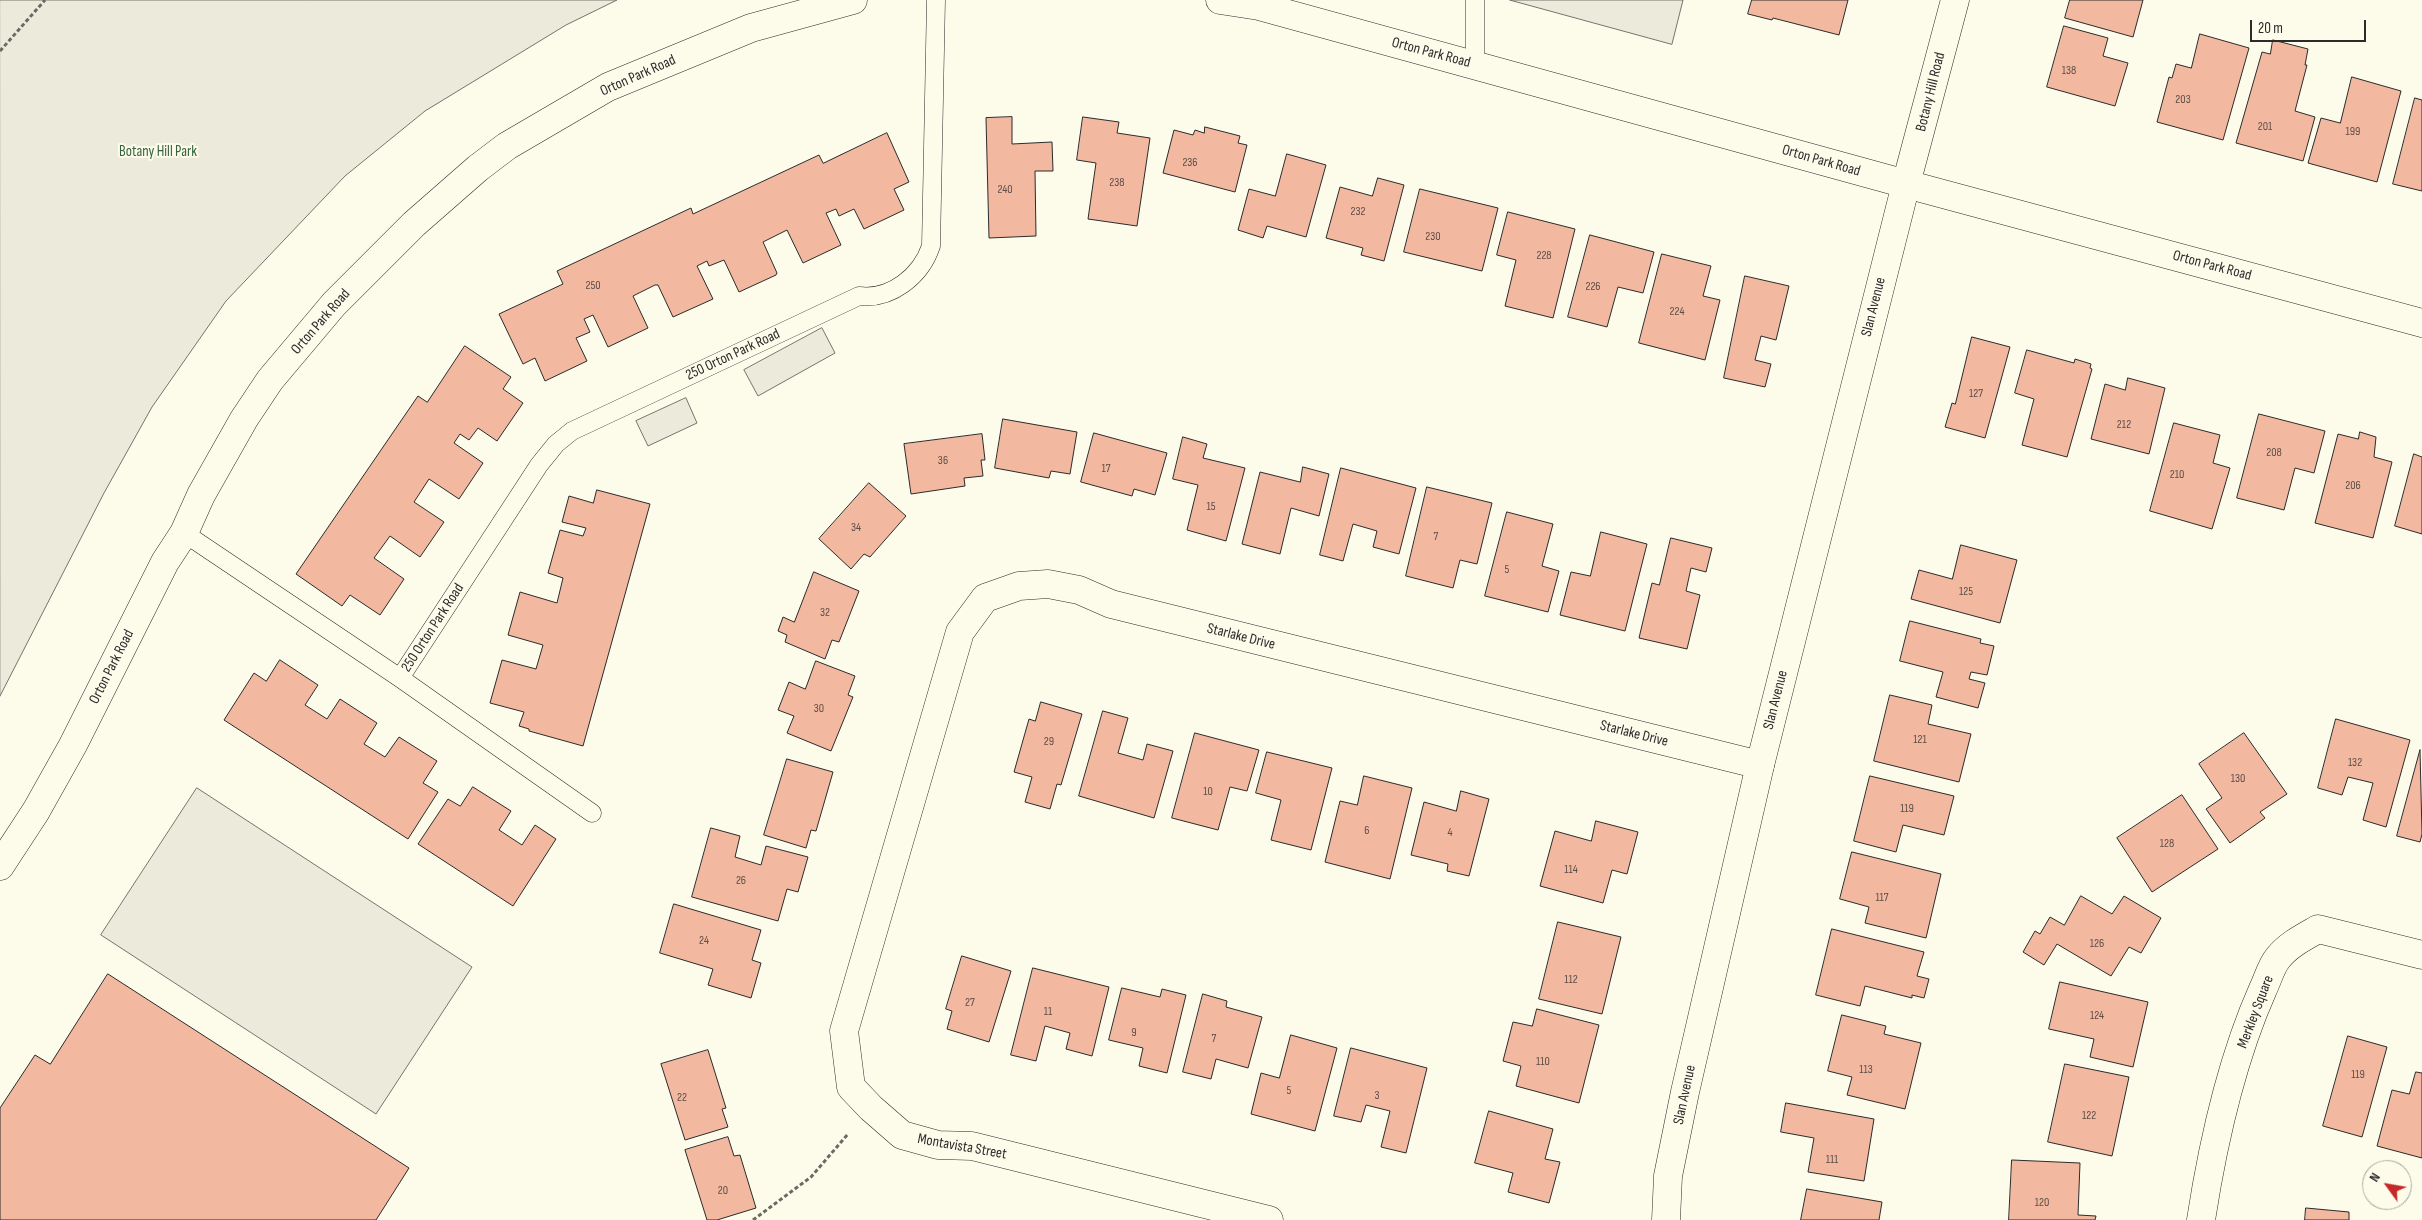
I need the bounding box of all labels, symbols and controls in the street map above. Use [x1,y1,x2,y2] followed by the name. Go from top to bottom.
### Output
[2252,10,2368,42] scale bar
[2258,19,2283,38] text: 20 m
[1390,34,1472,72] street label: Orton Park Road
[1912,50,1950,134] street label: Botany Hill Road
[597,51,679,101] street label: Orton Park Road
[2062,64,2076,78] house number: 138
[2175,93,2191,107] house number: 203
[2258,120,2272,134] house number: 201
[2346,125,2360,139] house number: 199
[1780,141,1862,181] street label: Orton Park Road
[119,143,197,161] park label: Botany Hill Park
[1182,156,1198,170] house number: 236
[1109,176,1125,190] house number: 238
[997,183,1013,197] house number: 240
[1351,205,1365,219] house number: 232
[1425,230,1441,244] house number: 230
[2171,247,2253,285] street label: Orton Park Road
[1536,249,1552,263] house number: 228
[1858,275,1890,339] street label: Slan Avenue
[585,279,601,293] house number: 250
[1585,280,1601,294] house number: 226
[288,286,354,358] street label: Orton Park Road
[1670,305,1684,319] house number: 224
[683,325,783,385] street label: 250 Orton Park Road
[1969,387,1983,401] house number: 127
[2117,418,2131,432] house number: 212
[2266,446,2282,460] house number: 208
[938,454,948,468] house number: 36
[1102,462,1110,476] house number: 17
[2170,468,2184,482] house number: 210
[2345,479,2361,493] house number: 206
[1206,500,1216,514] house number: 15
[851,521,861,535] house number: 34
[1434,530,1438,544] house number: 7
[1505,563,1509,577] house number: 5
[398,580,468,676] street label: 250 Orton Park Road
[1959,585,1973,599] house number: 125
[820,606,830,620] house number: 32
[1205,620,1277,654] street label: Starlake Drive
[86,627,138,707] street label: Orton Park Road
[1760,668,1792,732] street label: Slan Avenue
[814,702,824,716] house number: 30
[1598,717,1670,751] street label: Starlake Drive
[1913,733,1927,747] house number: 121
[1044,735,1054,749] house number: 29
[2348,756,2362,770] house number: 132
[2231,772,2245,786] house number: 130
[1203,785,1213,799] house number: 10
[1900,802,1914,816] house number: 119
[1364,824,1370,838] house number: 6
[1447,826,1453,840] house number: 4
[2160,837,2174,851] house number: 128
[1564,863,1578,877] house number: 114
[736,874,746,888] house number: 26
[1875,891,1889,905] house number: 117
[699,934,709,948] house number: 24
[2090,937,2104,951] house number: 126
[1564,973,1578,987] house number: 112
[2234,973,2278,1051] street label: Merkley Square
[965,996,975,1010] house number: 27
[1044,1005,1052,1019] house number: 11
[2090,1009,2104,1023] house number: 124
[1131,1026,1137,1040] house number: 9
[1212,1032,1216,1046] house number: 7
[1536,1055,1550,1069] house number: 110
[1859,1063,1873,1077] house number: 113
[1670,1064,1700,1126] street label: Slan Avenue
[2351,1068,2365,1082] house number: 119
[1287,1084,1291,1098] house number: 5
[1374,1089,1380,1103] house number: 3
[677,1091,687,1105] house number: 22
[2082,1109,2096,1123] house number: 122
[916,1130,1008,1164] street label: Montavista Street
[1826,1153,1838,1167] house number: 111
[2362,1160,2412,1210] north arrow
[2366,1170,2384,1185] text: N
[718,1184,728,1198] house number: 20
[2035,1196,2049,1210] house number: 120

